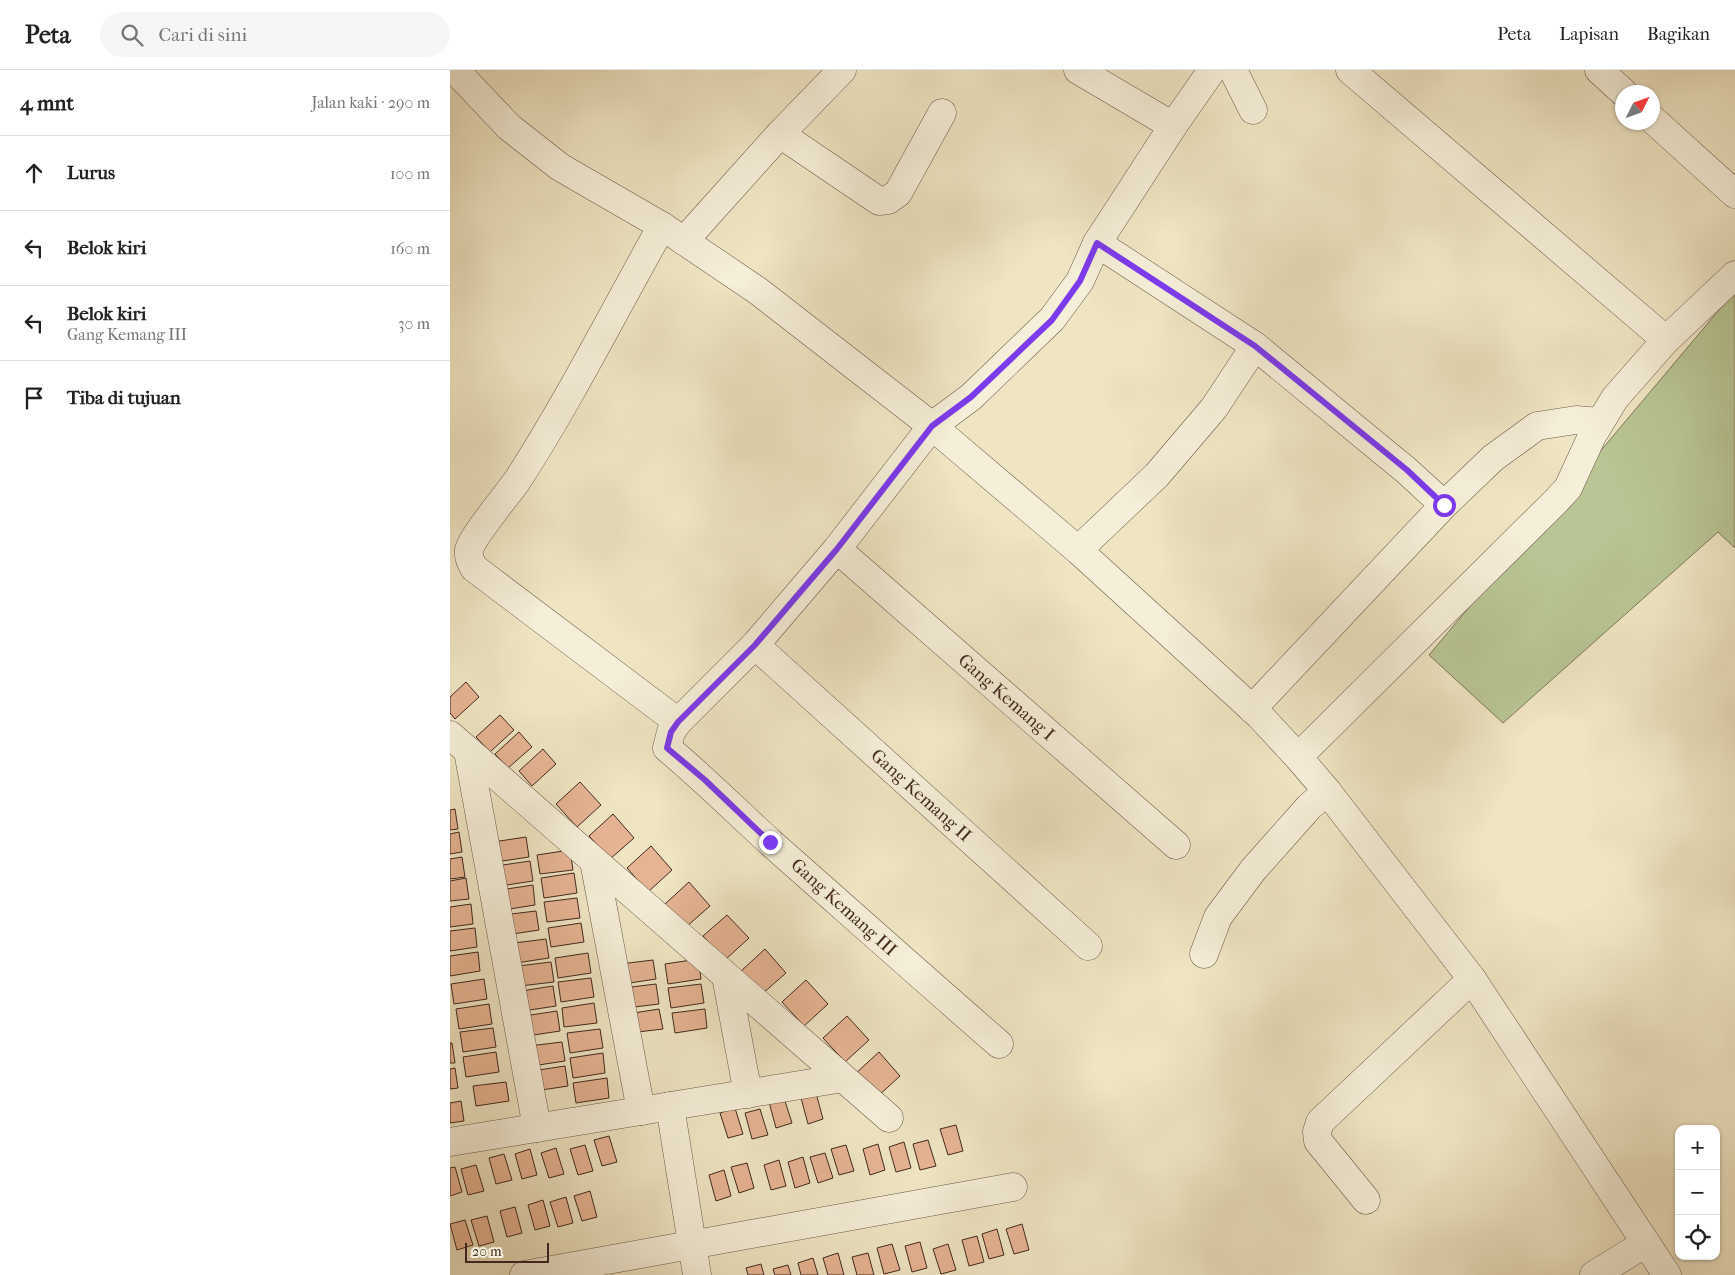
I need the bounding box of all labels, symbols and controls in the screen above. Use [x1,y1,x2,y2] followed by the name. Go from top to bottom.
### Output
[100,12,450,57] search box
[25,21,70,49] text: Peta
[118,21,146,49] icon: search
[158,24,247,46] text: Cari di sini
[1497,24,1531,45] text: Peta
[1559,24,1619,45] text: Lapisan
[1647,24,1710,45] text: Bagikan
[1615,85,1660,130] north arrow
[20,91,74,115] text: 4 mnt
[312,93,430,112] text: Jalan kaki · 290 m
[20,159,48,187] icon: ahead
[67,162,115,184] text: Lurus
[390,164,430,183] text: 100 m
[20,234,48,262] icon: left
[67,237,146,259] text: Belok kiri
[390,239,430,258] text: 160 m
[67,303,146,325] text: Belok kiri
[20,309,48,337] icon: left
[398,314,430,333] text: 30 m
[67,325,187,344] text: Gang Kemang III
[20,384,48,412] icon: arrive
[67,387,181,409] text: Tiba di tujuan
[1433,494,1456,517] route start
[954,650,1059,745] street label: Gang Kemang I
[866,745,975,846] street label: Gang Kemang II
[759,831,782,854] route end
[786,854,901,960] street label: Gang Kemang III
[1675,1125,1720,1260] map controls
[1675,1125,1720,1170] button: +
[1675,1170,1720,1215] button: −
[1675,1215,1720,1260] button: locate
[465,1240,549,1263] scale bar
[472,1243,502,1260] text: 20 m

